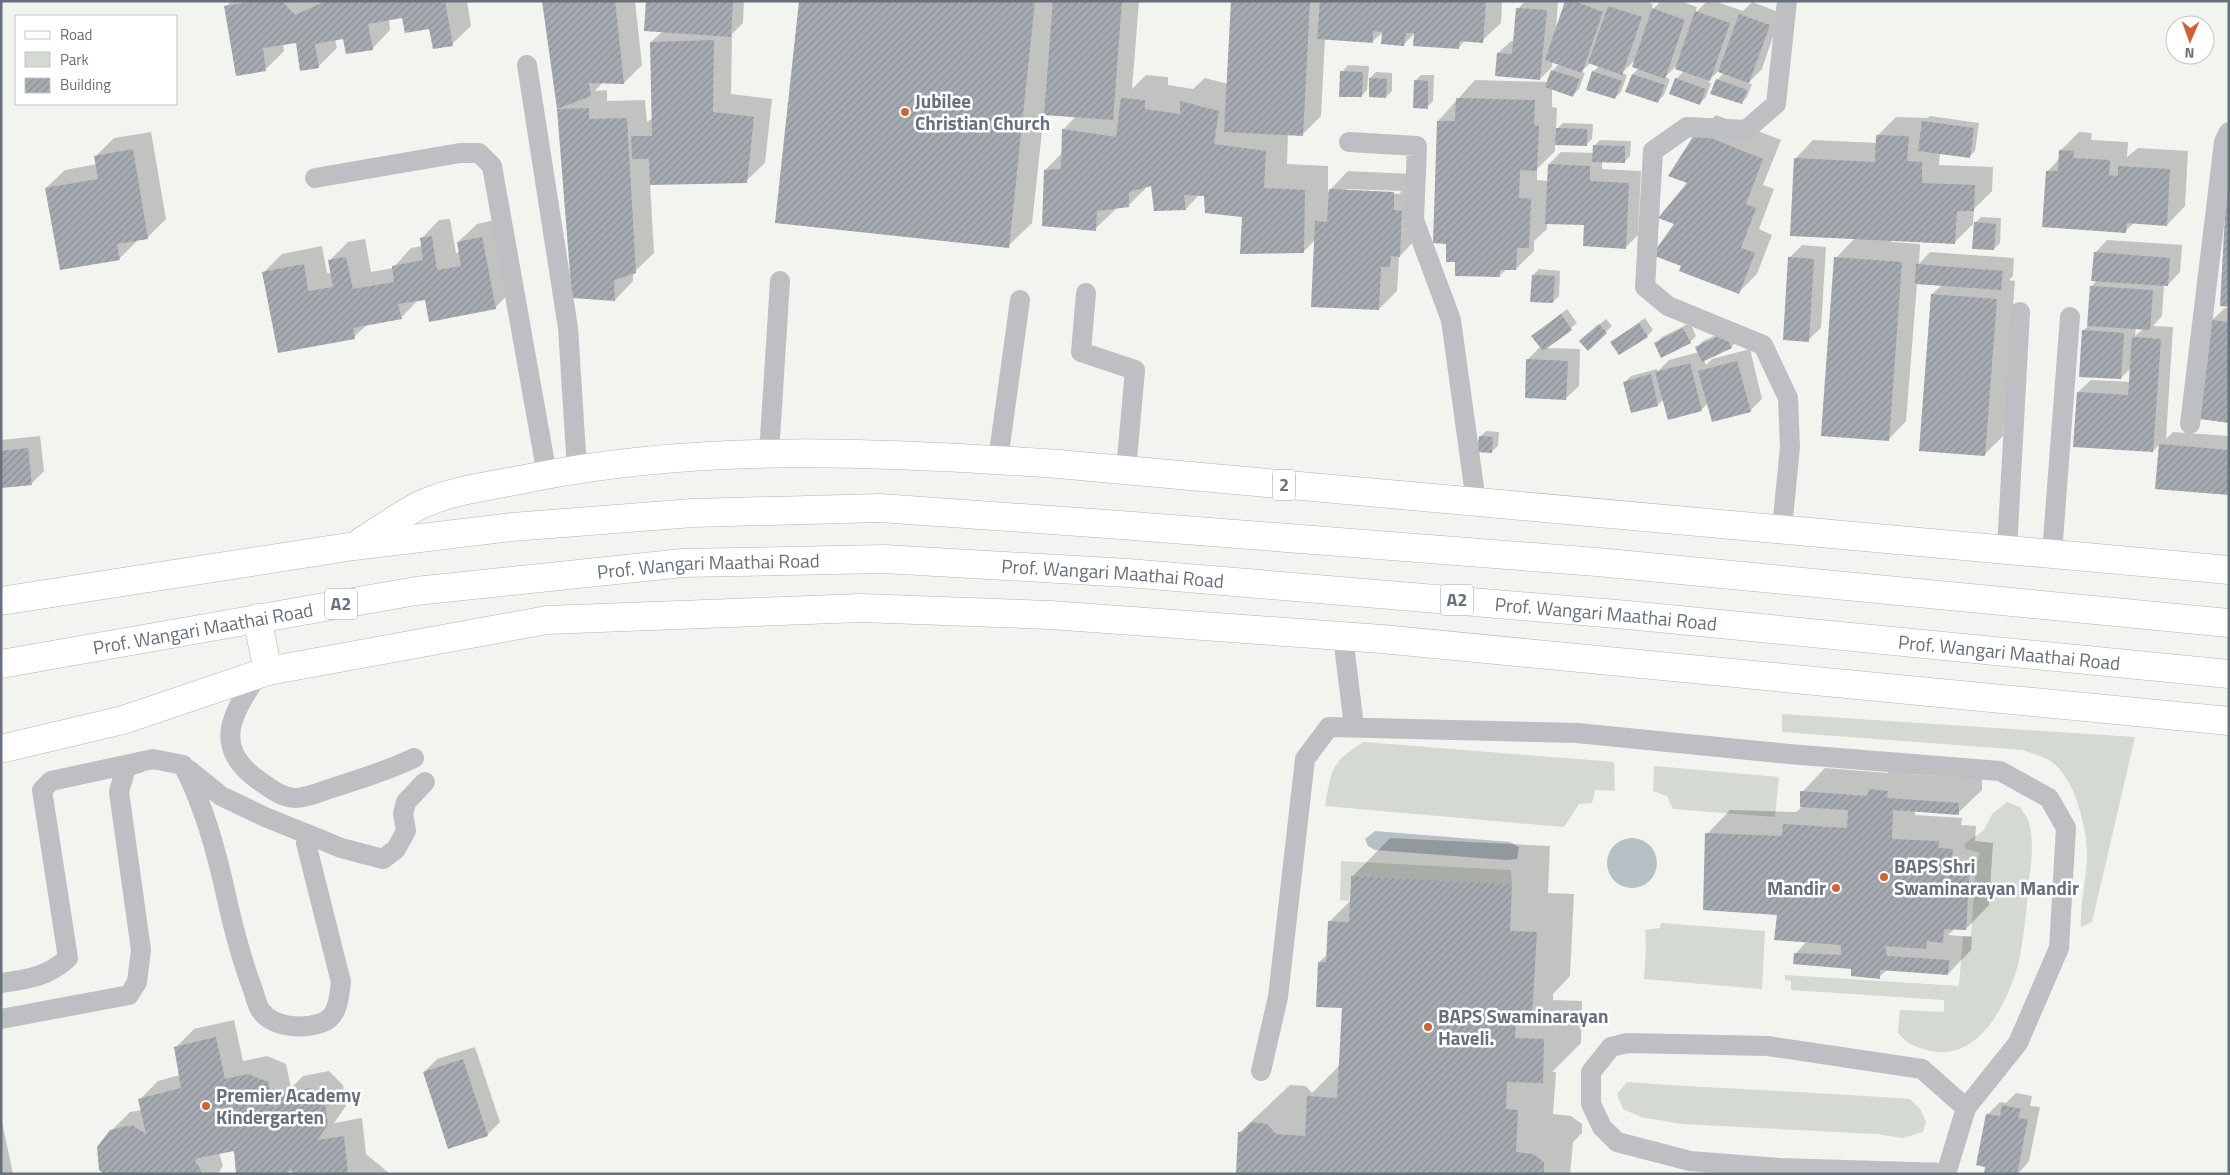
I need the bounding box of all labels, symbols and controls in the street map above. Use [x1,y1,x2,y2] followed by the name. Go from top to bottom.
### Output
[15,15,178,105] legend
[2165,15,2215,65] north arrow
[60,23,92,46] text: Road
[2184,43,2195,64] text: N
[60,48,89,71] text: Park
[60,73,111,96] text: Building
[915,86,1050,137] place label: Jubilee Christian Church
[899,106,911,118] marker: Jubilee Christian Church
[1273,470,1295,500] road number: 2
[596,545,820,586] street label: Prof. Wangari Maathai Road
[1001,551,1225,595] street label: Prof. Wangari Maathai Road
[1441,584,1473,616] road number: A2
[325,588,357,620] road number: A2
[1494,589,1719,638] street label: Prof. Wangari Maathai Road
[90,594,315,662] street label: Prof. Wangari Maathai Road
[1897,627,2122,677] street label: Prof. Wangari Maathai Road
[1894,851,2079,902] place label: BAPS Shri Swaminarayan Mandir
[1878,871,1890,883] marker: BAPS Shri Swaminarayan Mandir
[1767,873,1826,902] place label: Mandir
[1830,882,1842,894] marker: Mandir
[1438,1001,1608,1052] place label: BAPS Swaminarayan Haveli.
[1422,1021,1434,1033] marker: BAPS Swaminarayan Haveli.
[216,1080,361,1131] place label: Premier Academy Kindergarten
[200,1100,212,1112] marker: Premier Academy Kindergarten

